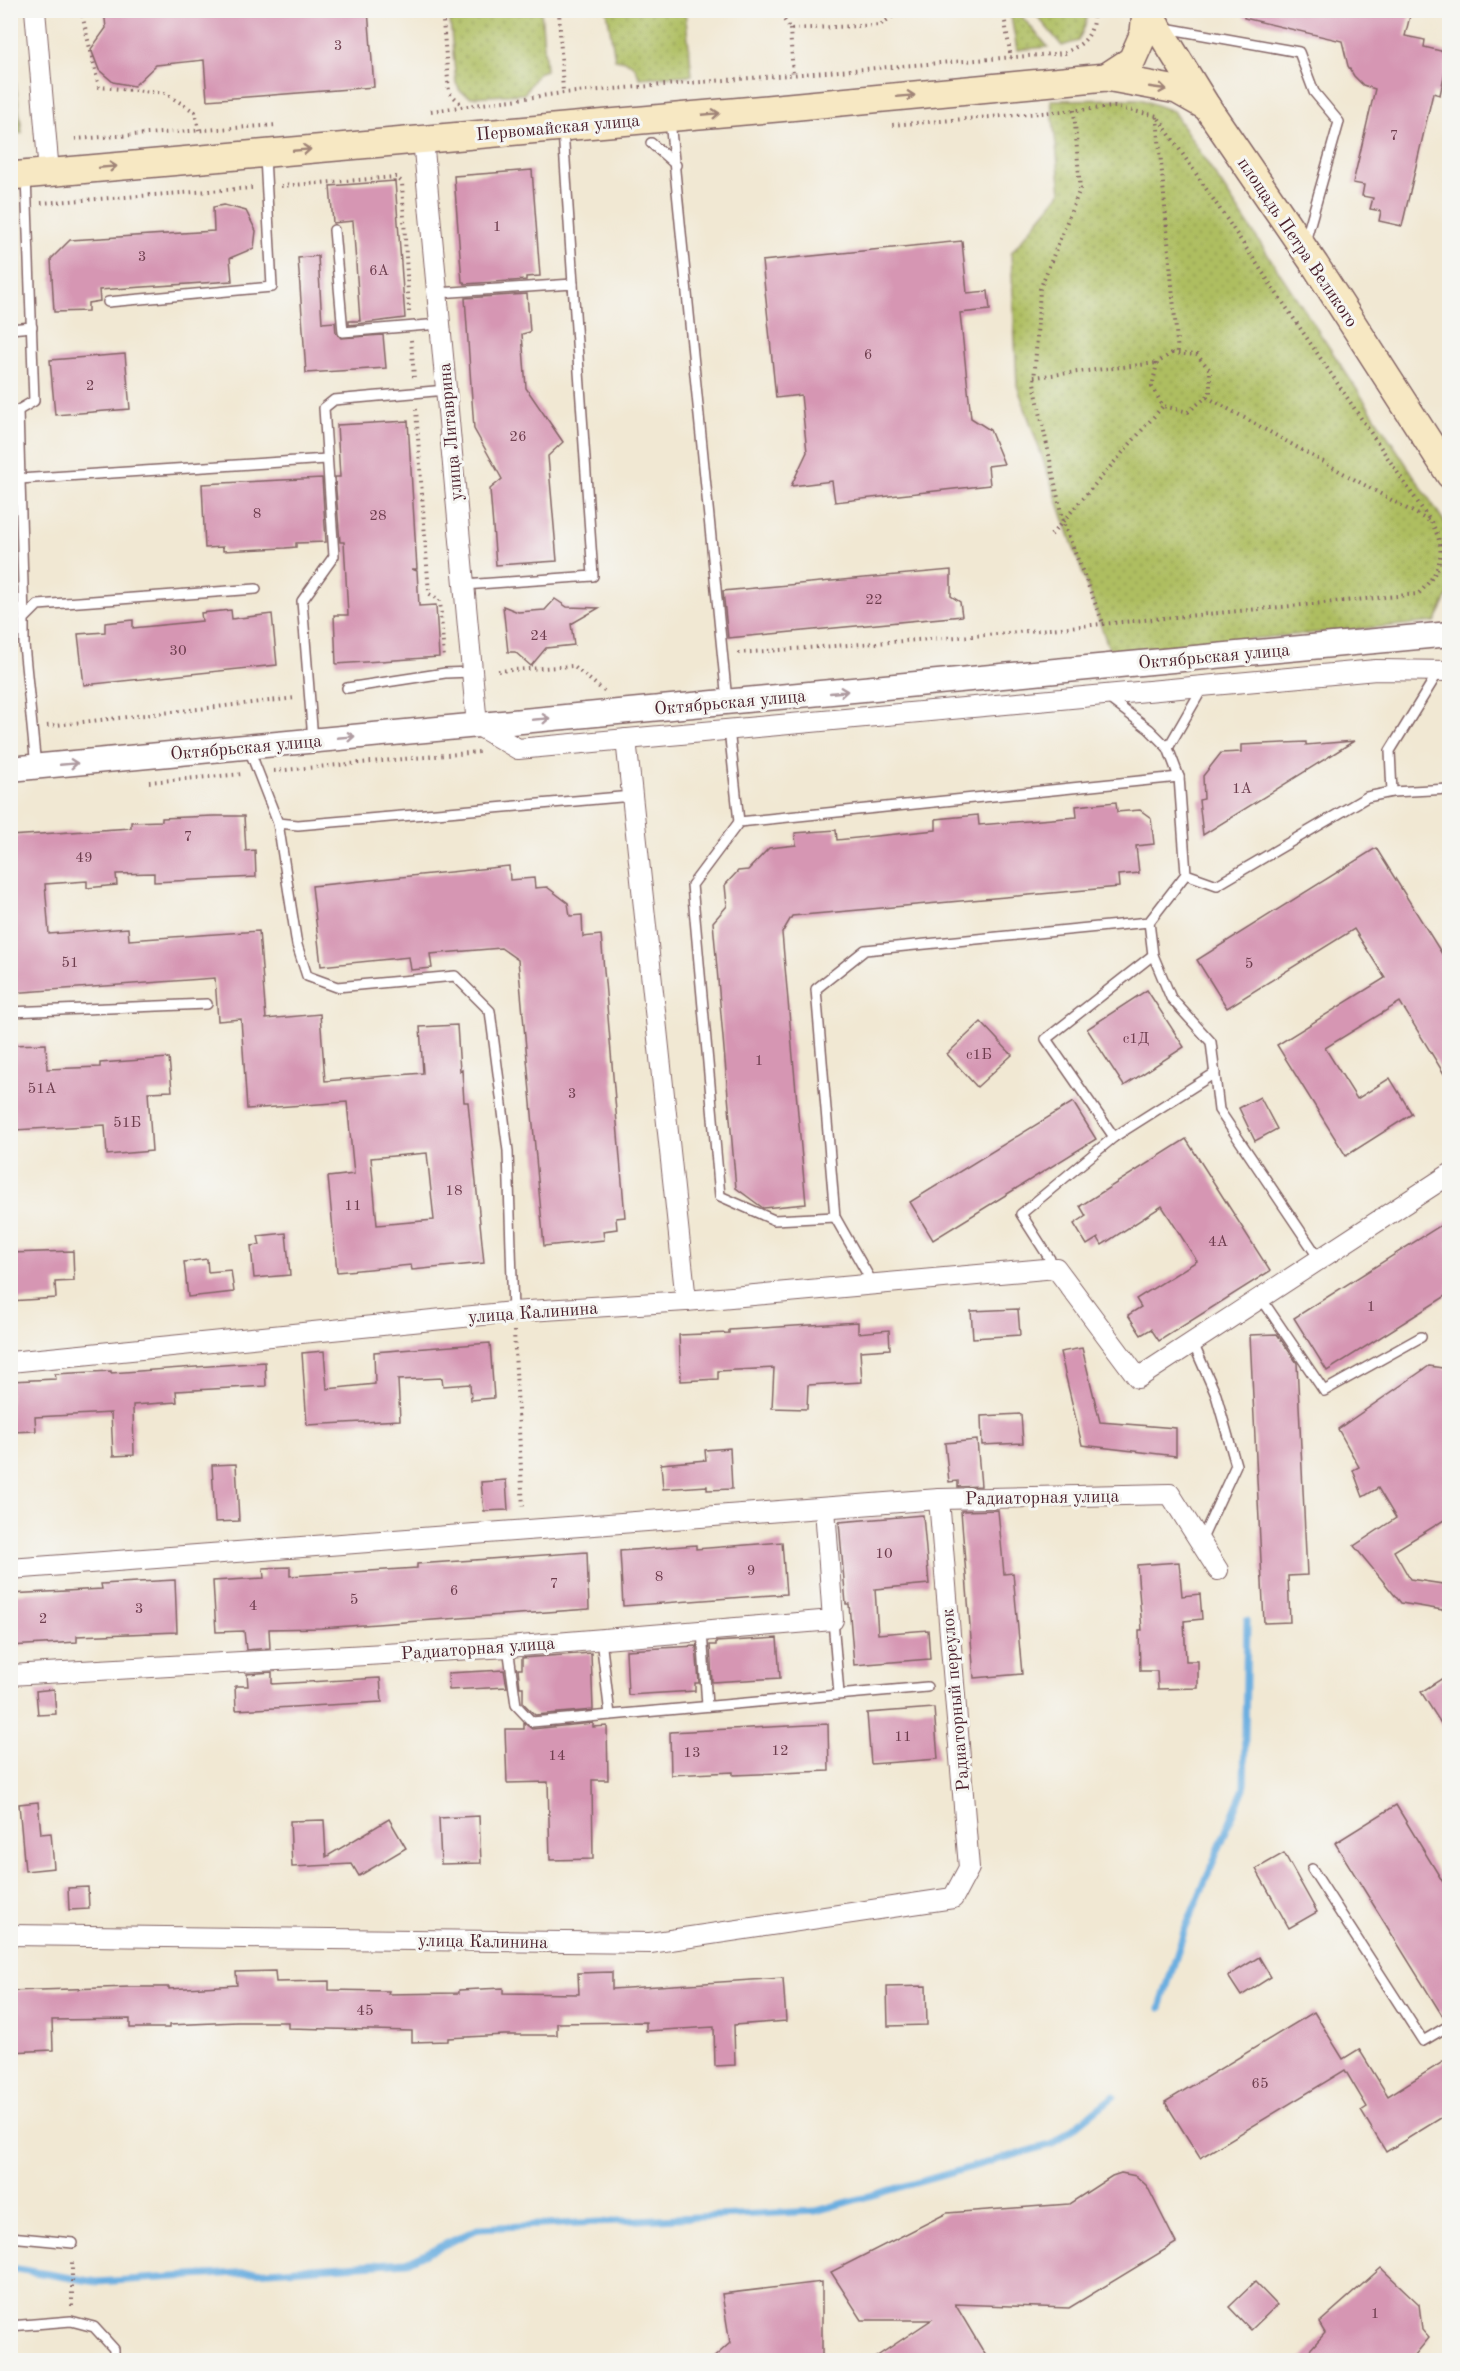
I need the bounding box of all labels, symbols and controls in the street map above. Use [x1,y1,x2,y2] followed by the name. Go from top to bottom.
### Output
[334,39,342,54] house number: 3
[1148,82,1168,93] one-way arrow
[895,90,915,101] one-way arrow
[701,108,721,119] one-way arrow
[475,112,641,144] street label: Первомайская улица
[1390,129,1398,144] house number: 7
[291,144,311,155] one-way arrow
[1234,155,1361,331] street label: площадь Петра Великого
[97,161,117,172] one-way arrow
[493,220,501,235] house number: 1
[138,250,146,265] house number: 3
[369,264,390,279] house number: 6А
[864,348,872,363] house number: 6
[436,362,466,502] street label: улица Литаврина
[86,379,94,394] house number: 2
[509,430,527,445] house number: 26
[253,507,261,522] house number: 8
[369,509,387,524] house number: 28
[865,593,883,608] house number: 22
[530,629,548,644] house number: 24
[1137,641,1291,673] street label: Октябрьская улица
[169,644,187,659] house number: 30
[829,686,849,697] one-way arrow
[653,687,807,719] street label: Октябрьская улица
[530,713,550,724] one-way arrow
[336,731,356,742] one-way arrow
[169,732,323,764] street label: Октябрьская улица
[58,758,78,769] one-way arrow
[1232,782,1253,797] house number: 1А
[184,830,192,845] house number: 7
[75,851,93,866] house number: 49
[61,956,79,971] house number: 51
[1245,957,1253,972] house number: 5
[1123,1032,1149,1047] house number: с1Д
[966,1048,992,1063] house number: с1Б
[755,1054,763,1069] house number: 1
[28,1082,57,1097] house number: 51А
[568,1087,576,1102] house number: 3
[113,1116,141,1131] house number: 51Б
[445,1184,463,1199] house number: 18
[344,1199,362,1214] house number: 11
[1208,1235,1229,1250] house number: 4А
[468,1299,599,1327] street label: улица Калинина
[1367,1300,1375,1315] house number: 1
[965,1488,1120,1508] street label: Радиаторная улица
[875,1547,893,1562] house number: 10
[747,1564,755,1579] house number: 9
[655,1570,663,1585] house number: 8
[550,1577,558,1592] house number: 7
[450,1584,458,1599] house number: 6
[350,1593,358,1608] house number: 5
[249,1599,257,1614] house number: 4
[135,1602,143,1617] house number: 3
[939,1608,973,1792] street label: Радиаторный переулок
[39,1612,47,1627] house number: 2
[400,1635,556,1663] street label: Радиаторная улица
[894,1730,912,1745] house number: 11
[771,1744,789,1759] house number: 12
[683,1746,701,1761] house number: 13
[548,1749,566,1764] house number: 14
[418,1932,548,1952] street label: улица Калинина
[356,2004,374,2019] house number: 45
[1251,2077,1269,2092] house number: 65
[1371,2307,1379,2322] house number: 1

